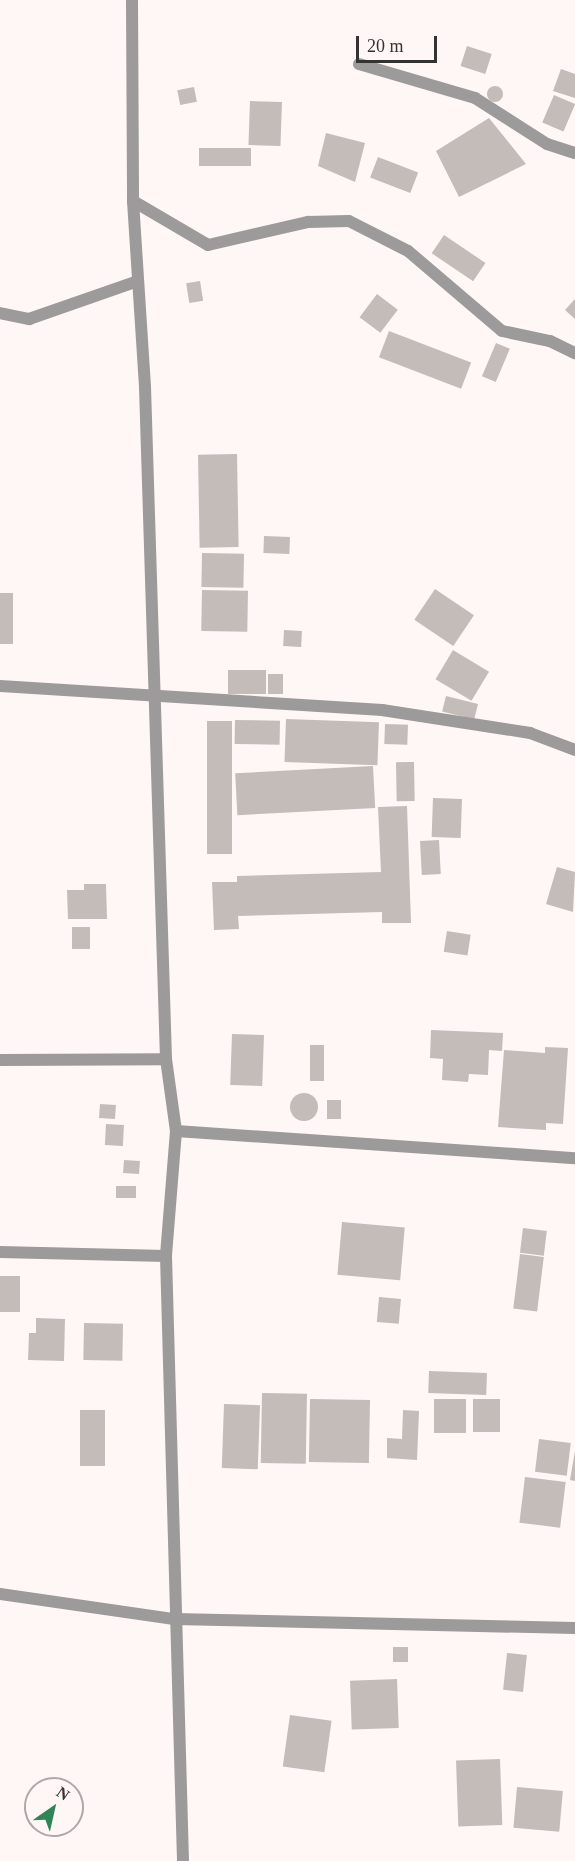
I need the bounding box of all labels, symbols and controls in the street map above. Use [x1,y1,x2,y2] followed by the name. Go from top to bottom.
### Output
[359,24,440,62] scale bar
[367,36,404,56] text: 20 m
[24,1777,84,1837] north arrow
[54,1783,73,1804] text: N

